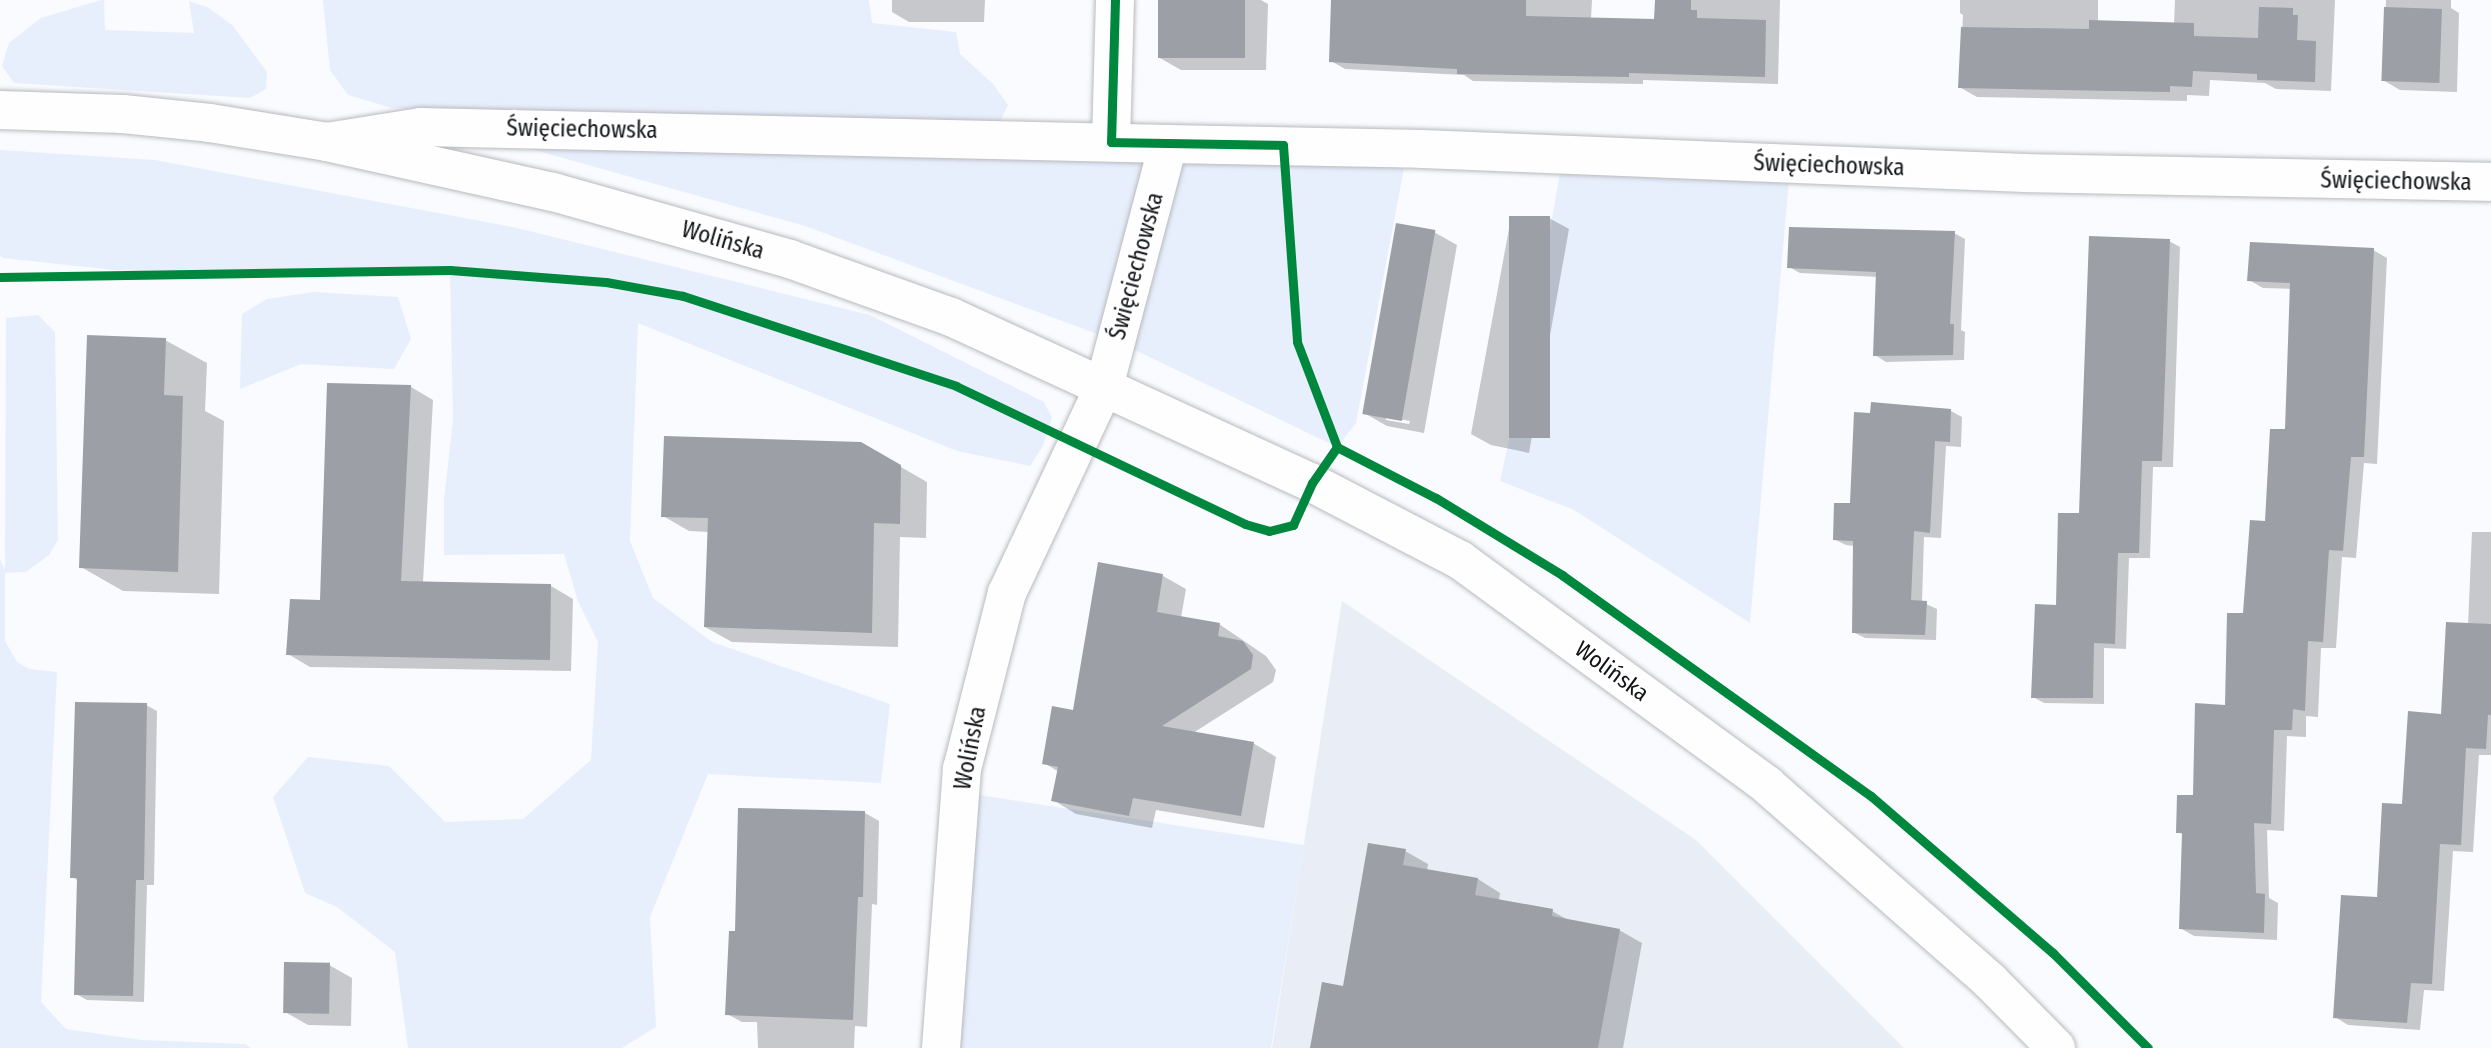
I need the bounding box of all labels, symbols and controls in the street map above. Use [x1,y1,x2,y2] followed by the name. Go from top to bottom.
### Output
[506,114,658,144] street label: Święciechowska
[1753,149,1905,181] street label: Święciechowska
[2320,166,2472,196] street label: Święciechowska
[1103,189,1169,343] street label: Święciechowska
[679,215,767,265] street label: Wolińska
[1570,635,1654,707] street label: Wolińska
[948,704,992,792] street label: Wolińska

